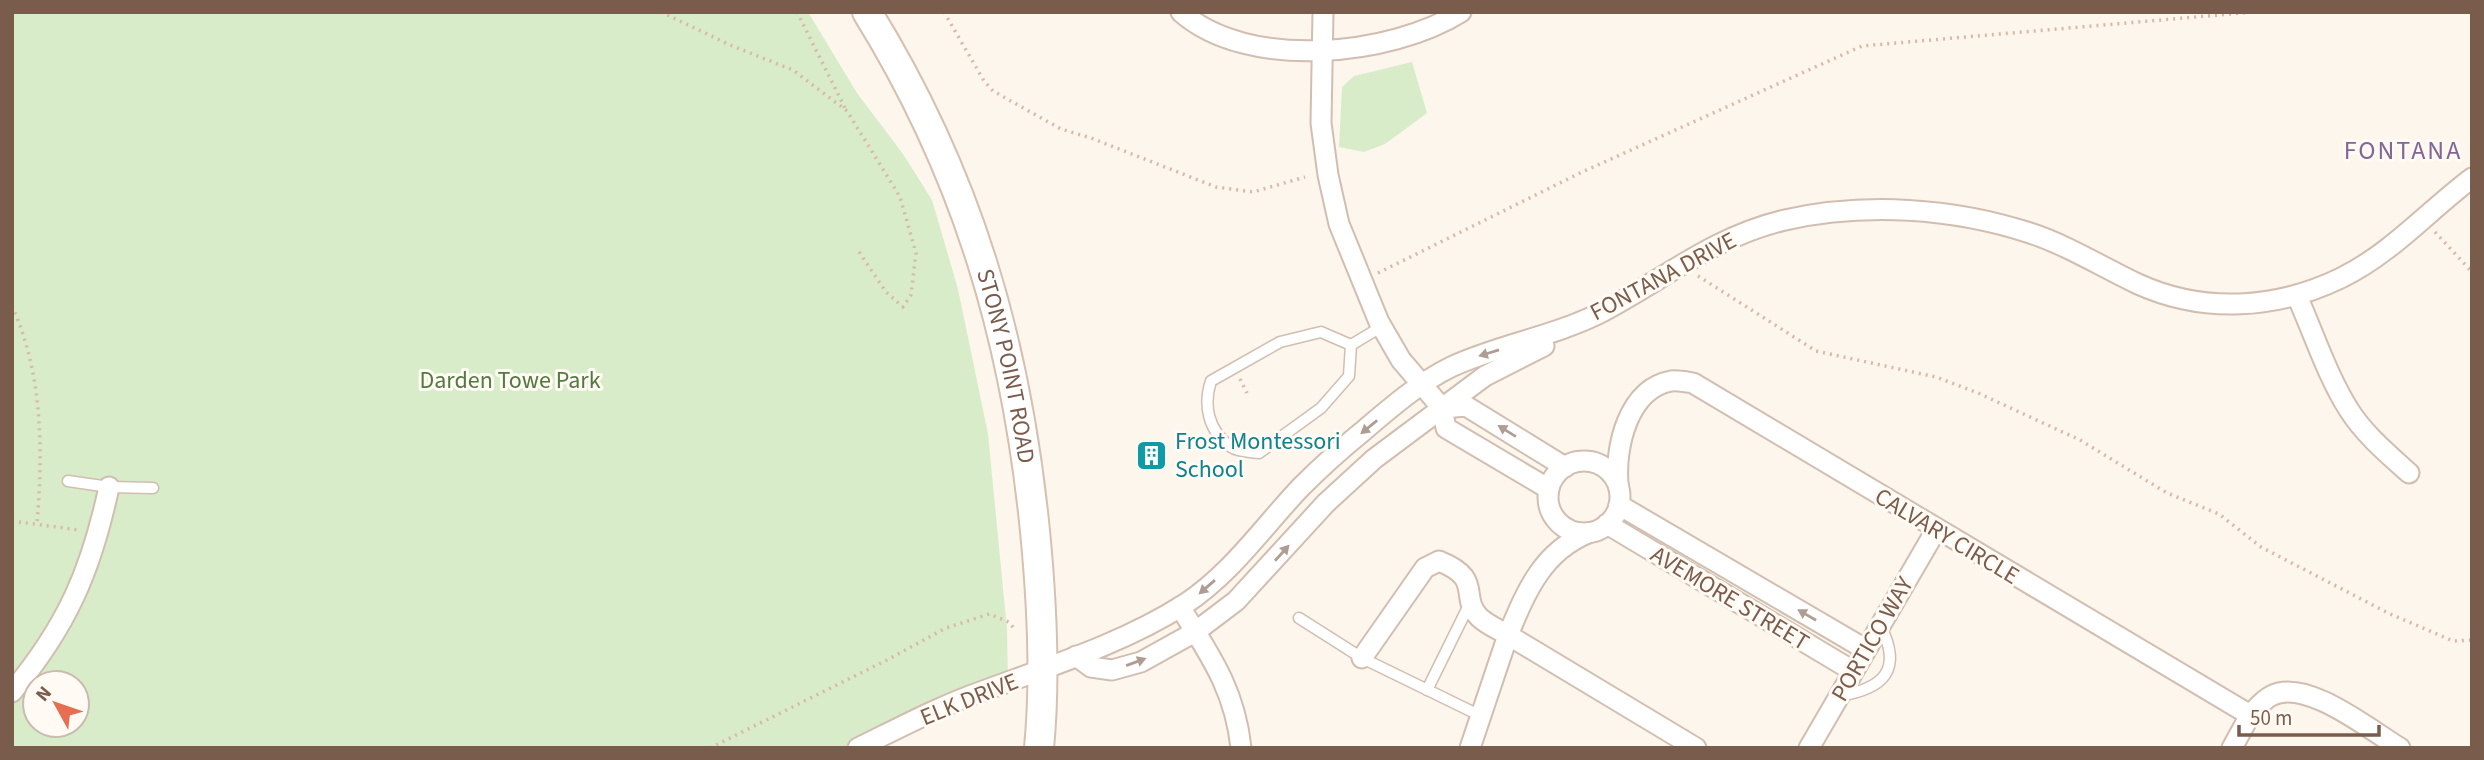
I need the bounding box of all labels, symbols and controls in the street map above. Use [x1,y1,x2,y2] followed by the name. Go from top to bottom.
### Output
[2344,132,2462,169] district label: FONTANA
[1584,223,1743,330] street label: FONTANA DRIVE
[967,265,1044,466] street label: STONY POINT ROAD
[1479,349,1500,359] one-way arrow
[419,363,601,398] park label: Darden Towe Park
[1360,419,1377,434] one-way arrow
[1175,424,1341,487] place label: Frost Montessori School
[1497,425,1517,438] one-way arrow
[1135,438,1169,472] building icon: Frost Montessori School
[1868,479,2026,593] street label: CALVARY CIRCLE
[1644,537,1816,660] street label: AVEMORE STREET
[1273,545,1289,562] one-way arrow
[1823,570,1923,708] street label: PORTICO WAY
[1198,579,1216,595] one-way arrow
[1797,609,1816,621] one-way arrow
[1126,656,1147,667] one-way arrow
[915,664,1023,735] street label: ELK DRIVE
[21,669,91,739] north arrow
[30,681,59,708] text: N
[2239,694,2379,738] scale bar
[2250,703,2292,733] text: 50 m

